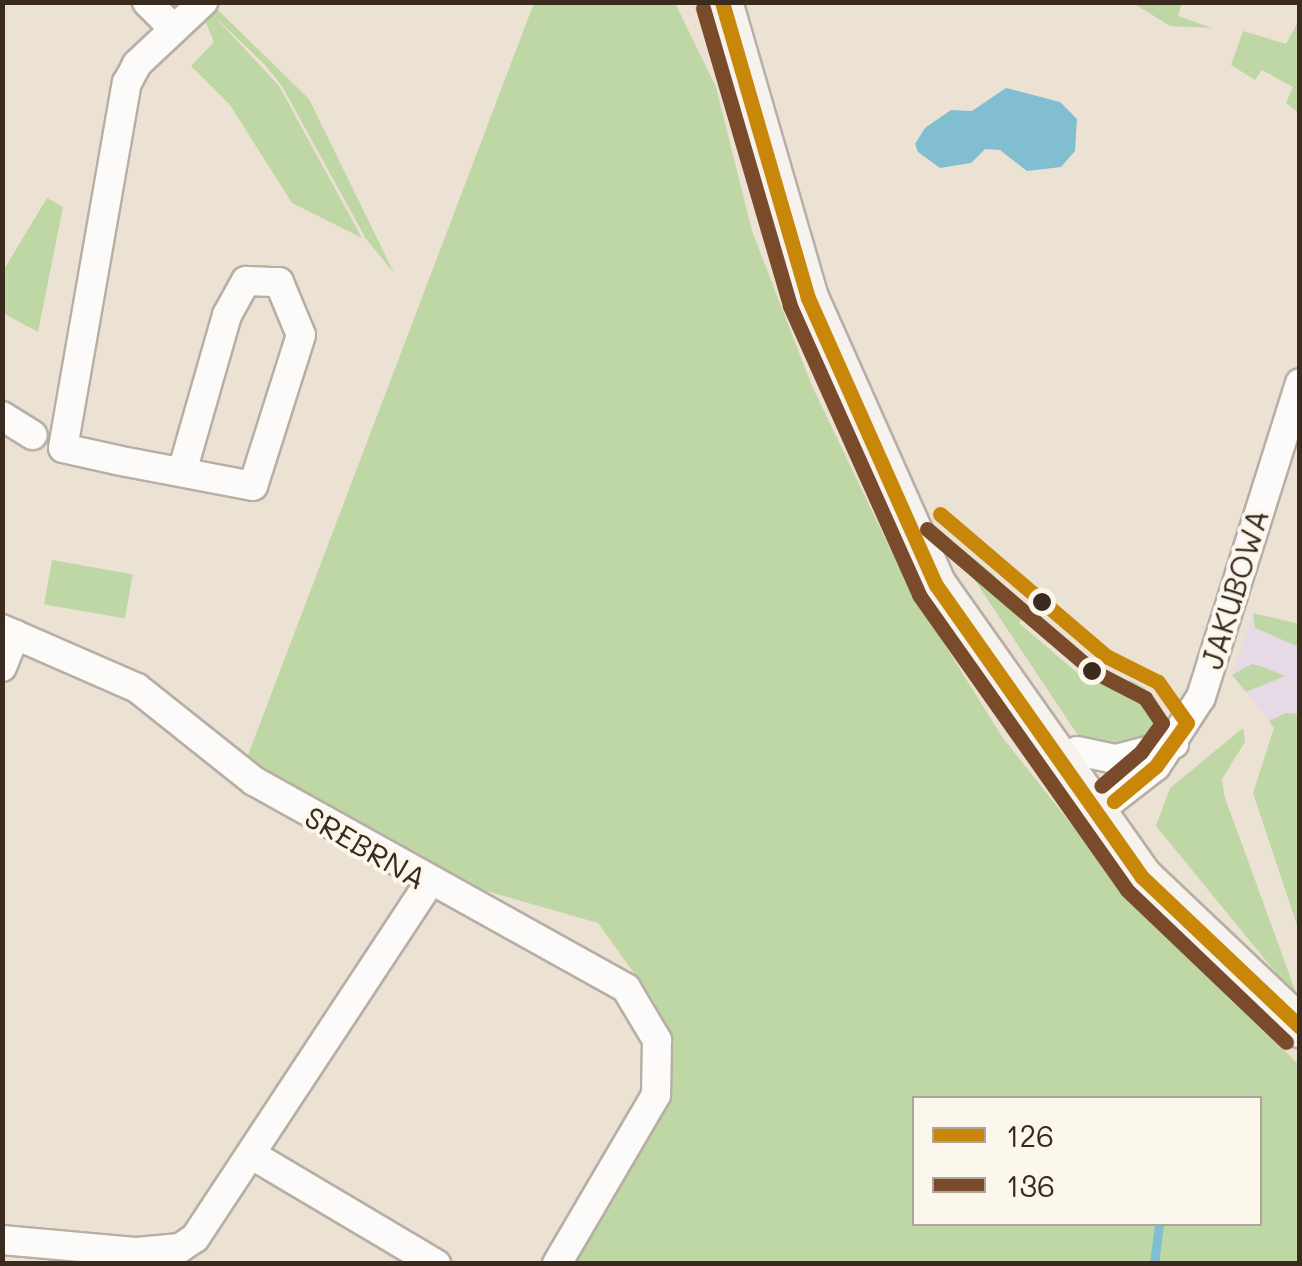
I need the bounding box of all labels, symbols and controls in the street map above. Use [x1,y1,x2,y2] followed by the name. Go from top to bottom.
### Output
[1193,505,1275,673] street label: JAKUBOWA
[1032,592,1052,612] unlabelled marker
[1082,661,1102,681] unlabelled marker
[299,798,433,896] street label: SREBRNA
[912,1096,1262,1226] legend
[1006,1115,1054,1155] text: 126
[1006,1165,1055,1205] text: 136

